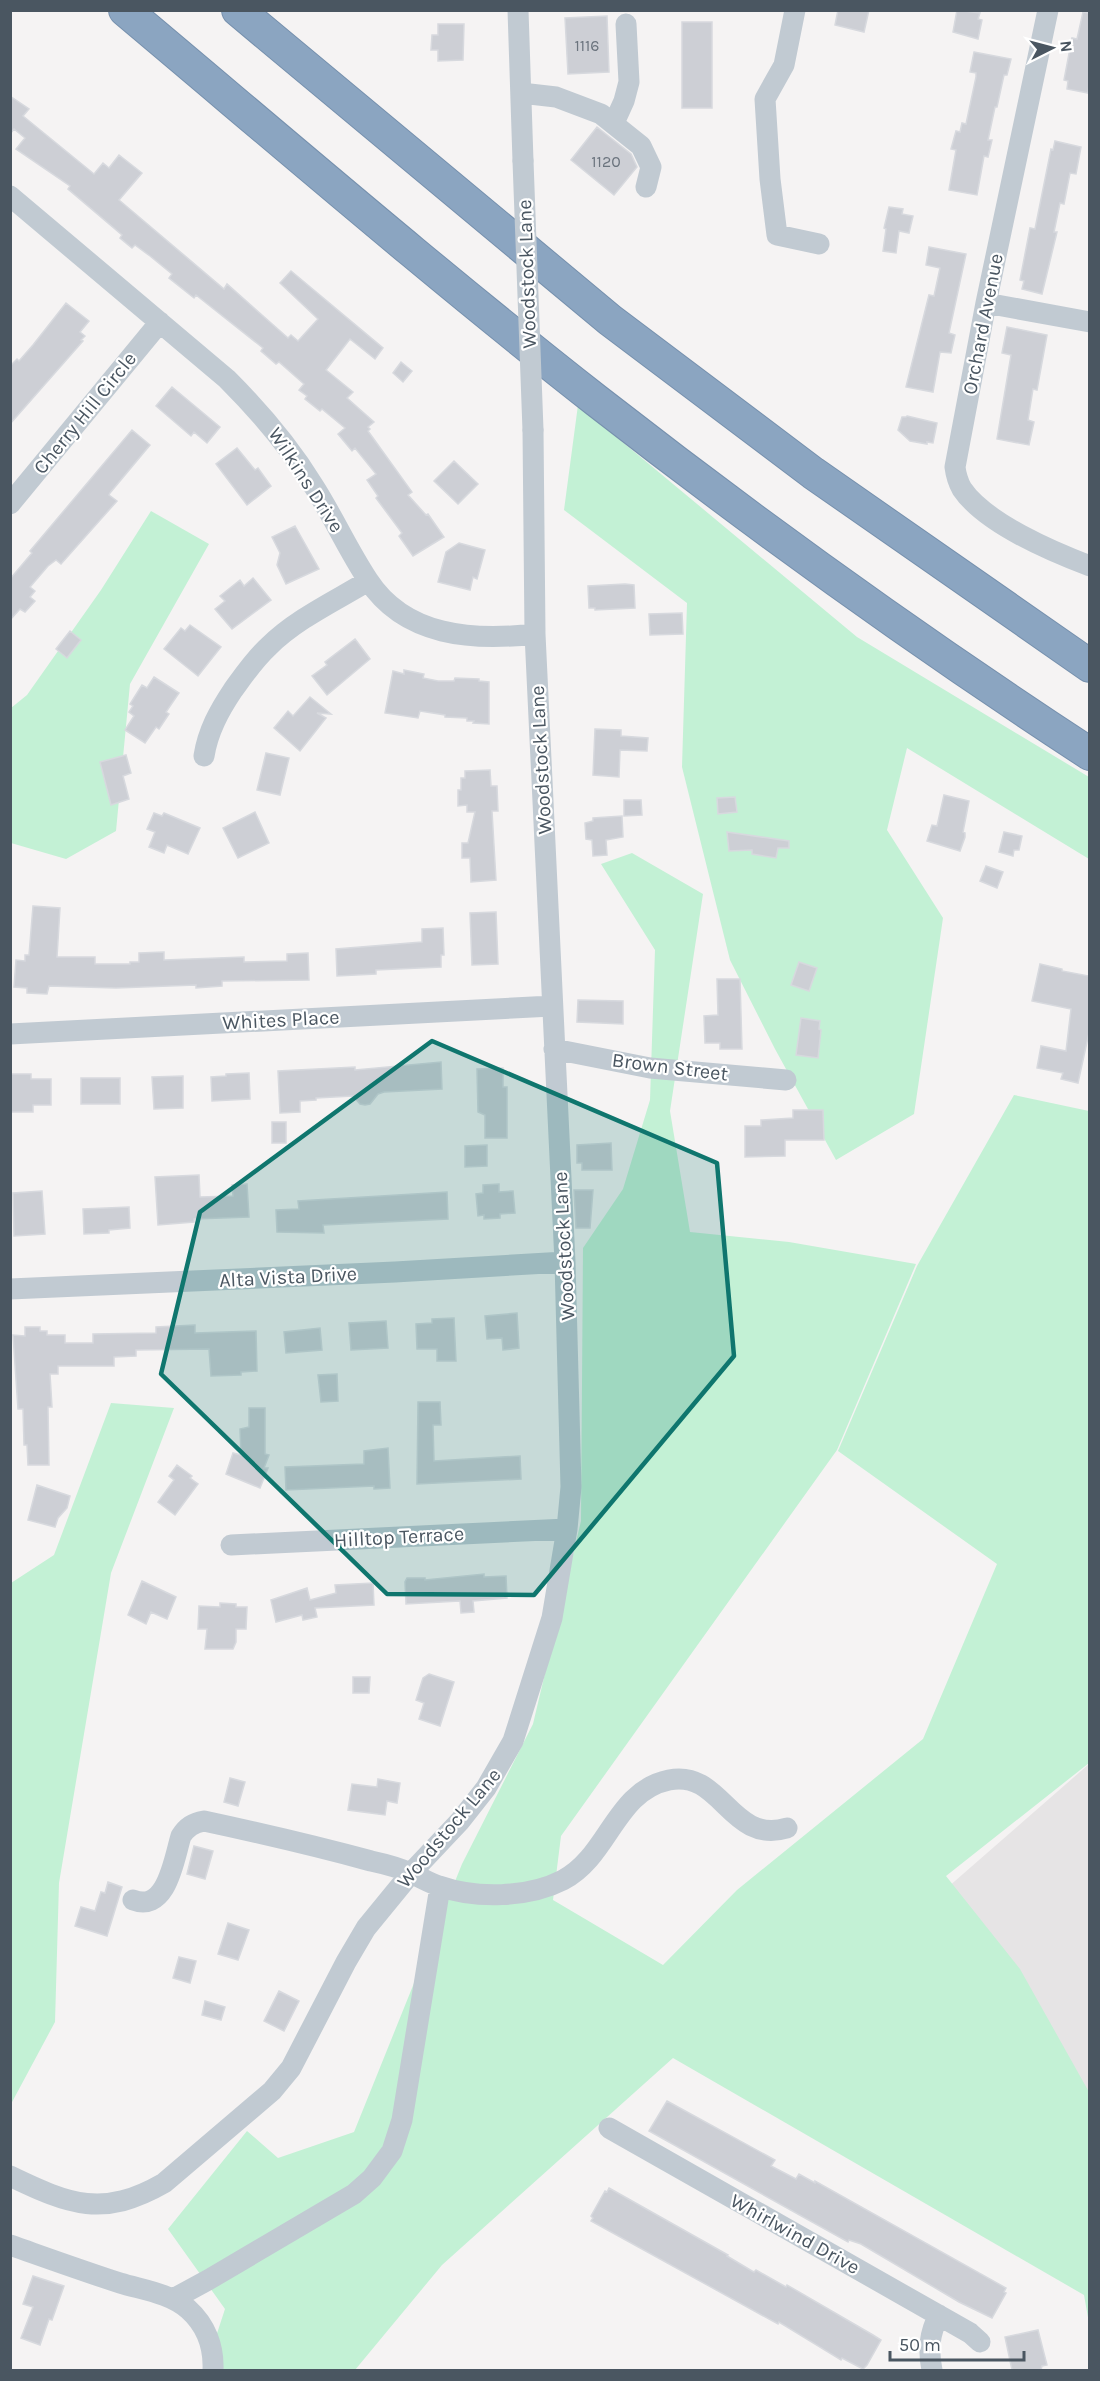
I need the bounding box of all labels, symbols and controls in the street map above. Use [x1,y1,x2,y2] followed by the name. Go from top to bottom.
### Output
[1022,18,1082,78] north arrow
[574,36,600,55] house number: 1116
[1056,40,1076,53] text: N
[591,152,621,171] house number: 1120
[513,199,541,349] street label: Woodstock Lane
[958,252,1008,396] street label: Orchard Avenue
[29,347,141,479] street label: Cherry Hill Circle
[263,423,349,537] street label: Wilkins Drive
[526,685,556,835] street label: Woodstock Lane
[222,1005,340,1035] street label: Whites Place
[611,1048,730,1086] street label: Brown Street
[549,1171,579,1321] street label: Woodstock Lane
[218,1262,358,1292] street label: Alta Vista Drive
[333,1522,465,1552] street label: Hilltop Terrace
[392,1764,506,1892] street label: Woodstock Lane
[726,2189,864,2279] street label: Whirlwind Drive
[890,2324,1024,2362] scale bar
[899,2334,941,2356] text: 50 m

